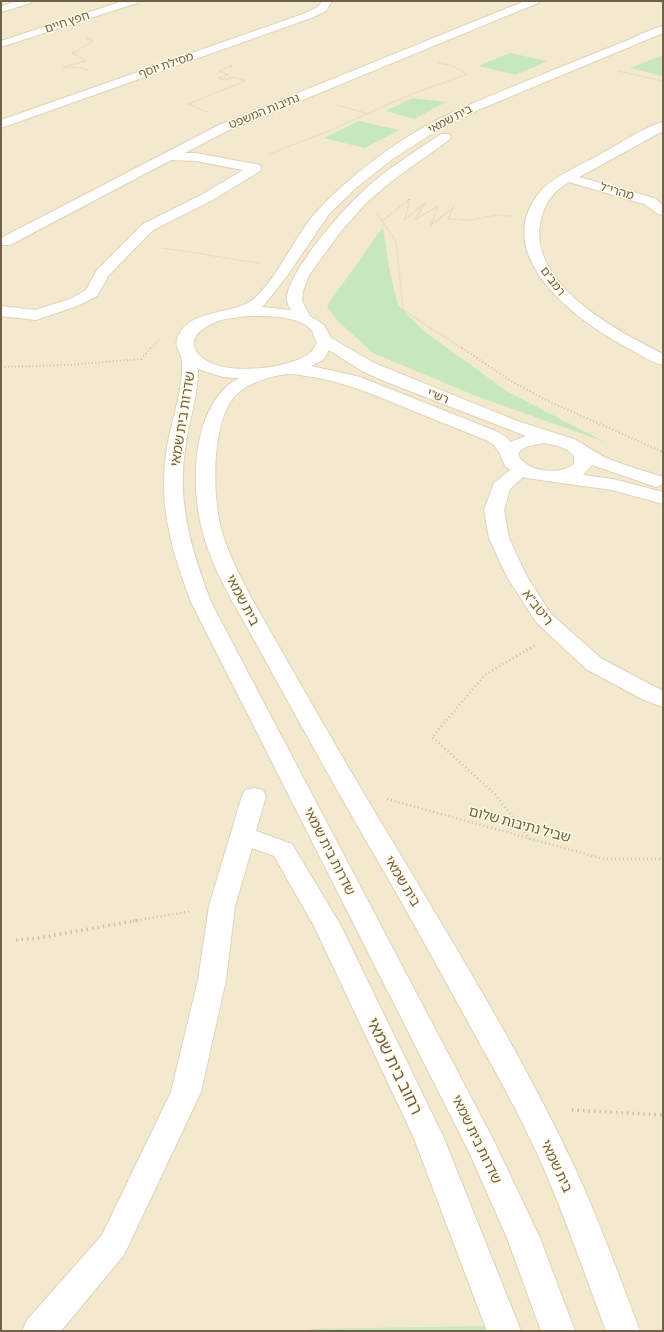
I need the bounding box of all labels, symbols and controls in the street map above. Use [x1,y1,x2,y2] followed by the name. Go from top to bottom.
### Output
[43,9,91,35] street label: חפץ חיים
[137,50,195,80] street label: מסילת יוסף
[227,91,301,131] street label: נתיבות המשפט
[426,102,474,136] street label: בית שמאי
[599,180,635,202] street label: מהרי"ל
[538,264,568,298] street label: רמב"ם
[169,370,197,468] street label: שדרות בית שמאי
[426,386,450,406] street label: רש"י
[223,572,261,628] street label: בית שמאי
[519,587,555,628] street label: ריטב"א
[301,805,357,898] street label: שדרות בית שמאי
[467,805,572,845] street label: שביל נתיבות שלום
[382,854,423,909] street label: בית שמאי
[364,1015,425,1117] street label: רחוב בית שמאי
[449,1093,504,1186] street label: שדרות בית שמאי
[538,1138,574,1195] street label: בית שמאי

